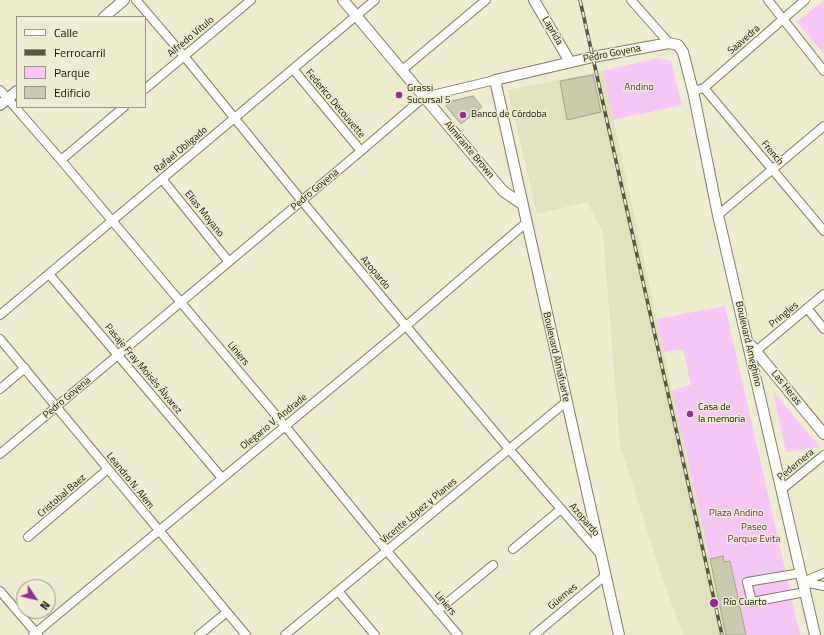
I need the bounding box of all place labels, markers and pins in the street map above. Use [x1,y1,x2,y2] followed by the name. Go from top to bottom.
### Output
[407,83,451,106] place label: Grassi Sucursal 5
[394,90,404,100] marker: Grassi Sucursal 5
[471,109,547,121] place label: Banco de Córdoba
[458,110,468,120] marker: Banco de Córdoba
[698,402,745,426] place label: Casa de la memoria
[685,409,695,419] marker: Casa de la memoria
[708,597,720,609] marker: Río Cuarto
[723,597,767,609] place label: Río Cuarto

